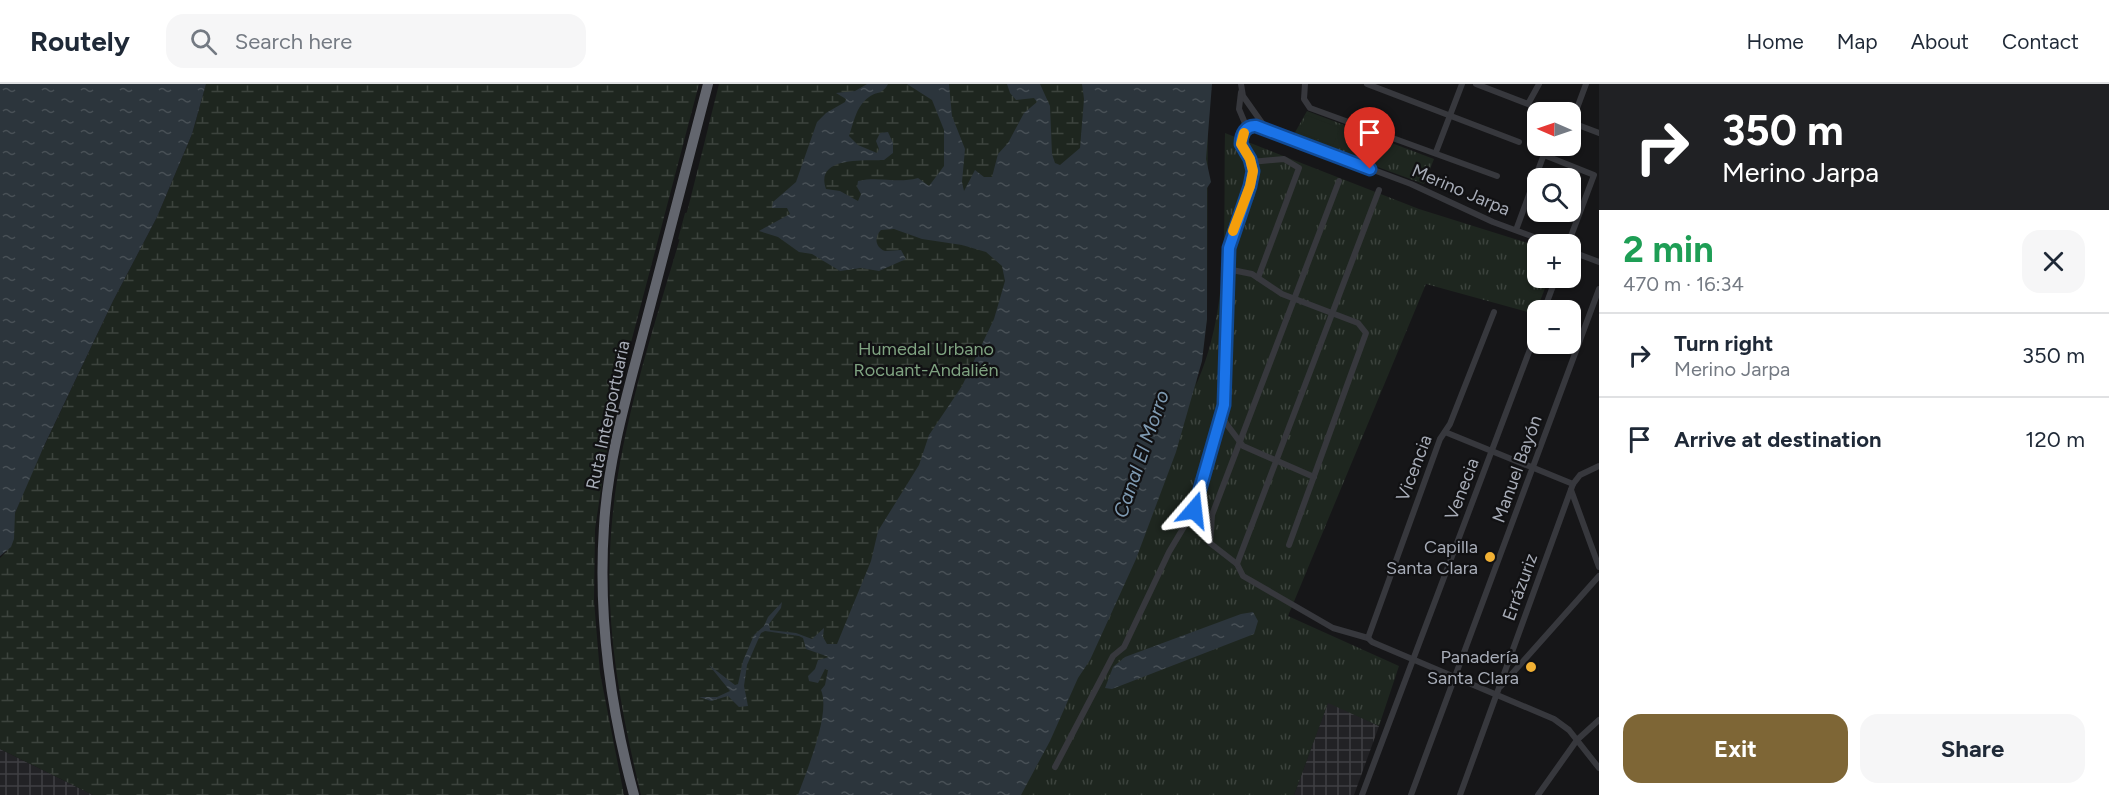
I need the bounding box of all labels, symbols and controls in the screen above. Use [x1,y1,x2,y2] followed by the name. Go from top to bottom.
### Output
[166,14,586,68] search box
[30,24,130,58] text: Routely
[187,25,220,58] icon: search
[235,28,352,55] text: Search here
[1747,29,1804,54] text: Home
[1837,29,1878,54] text: Map
[1911,29,1969,54] text: About
[2002,29,2079,54] text: Contact
[1527,102,1581,156] north arrow
[1527,102,1581,354] map controls
[1722,105,1844,156] text: 350 m
[1344,107,1395,169] pin
[1623,108,1701,186] icon: right
[1353,116,1386,149] icon: arrive
[1722,156,1879,189] text: Merino Jarpa
[1409,159,1513,221] street label: Merino Jarpa
[1527,168,1581,222] button: search
[1623,228,1714,271] text: 2 min
[2022,230,2085,293] button: close
[1527,234,1581,288] button: +
[1623,272,1744,296] text: 470 m · 16:34
[1527,300,1581,354] button: −
[1674,330,1773,357] text: Turn right
[581,338,635,492] street label: Ruta Interportuaria
[853,338,999,381] park label: Humedal Urbano Rocuant-Andalién
[1623,339,1656,372] icon: right
[2022,342,2085,369] text: 350 m
[1674,357,1790,381] text: Merino Jarpa
[1108,387,1174,521] water label: Canal El Morro
[1487,412,1547,526] street label: Manuel Bayón
[1623,423,1656,456] icon: arrive
[1674,426,1882,453] text: Arrive at destination
[2025,426,2085,453] text: 120 m
[1391,432,1437,504] street label: Vicencia
[1440,455,1484,523] street label: Venecia
[1162,478,1226,542] position arrow
[1386,536,1478,579] place label: Capilla Santa Clara
[1483,550,1497,564] marker: Capilla Santa Clara
[1498,550,1542,624] street label: Errázuriz
[1427,646,1519,689] place label: Panadería Santa Clara
[1524,660,1538,674] marker: Panadería Santa Clara
[1623,714,1848,783] button: Exit
[1860,714,2085,783] button: Share

